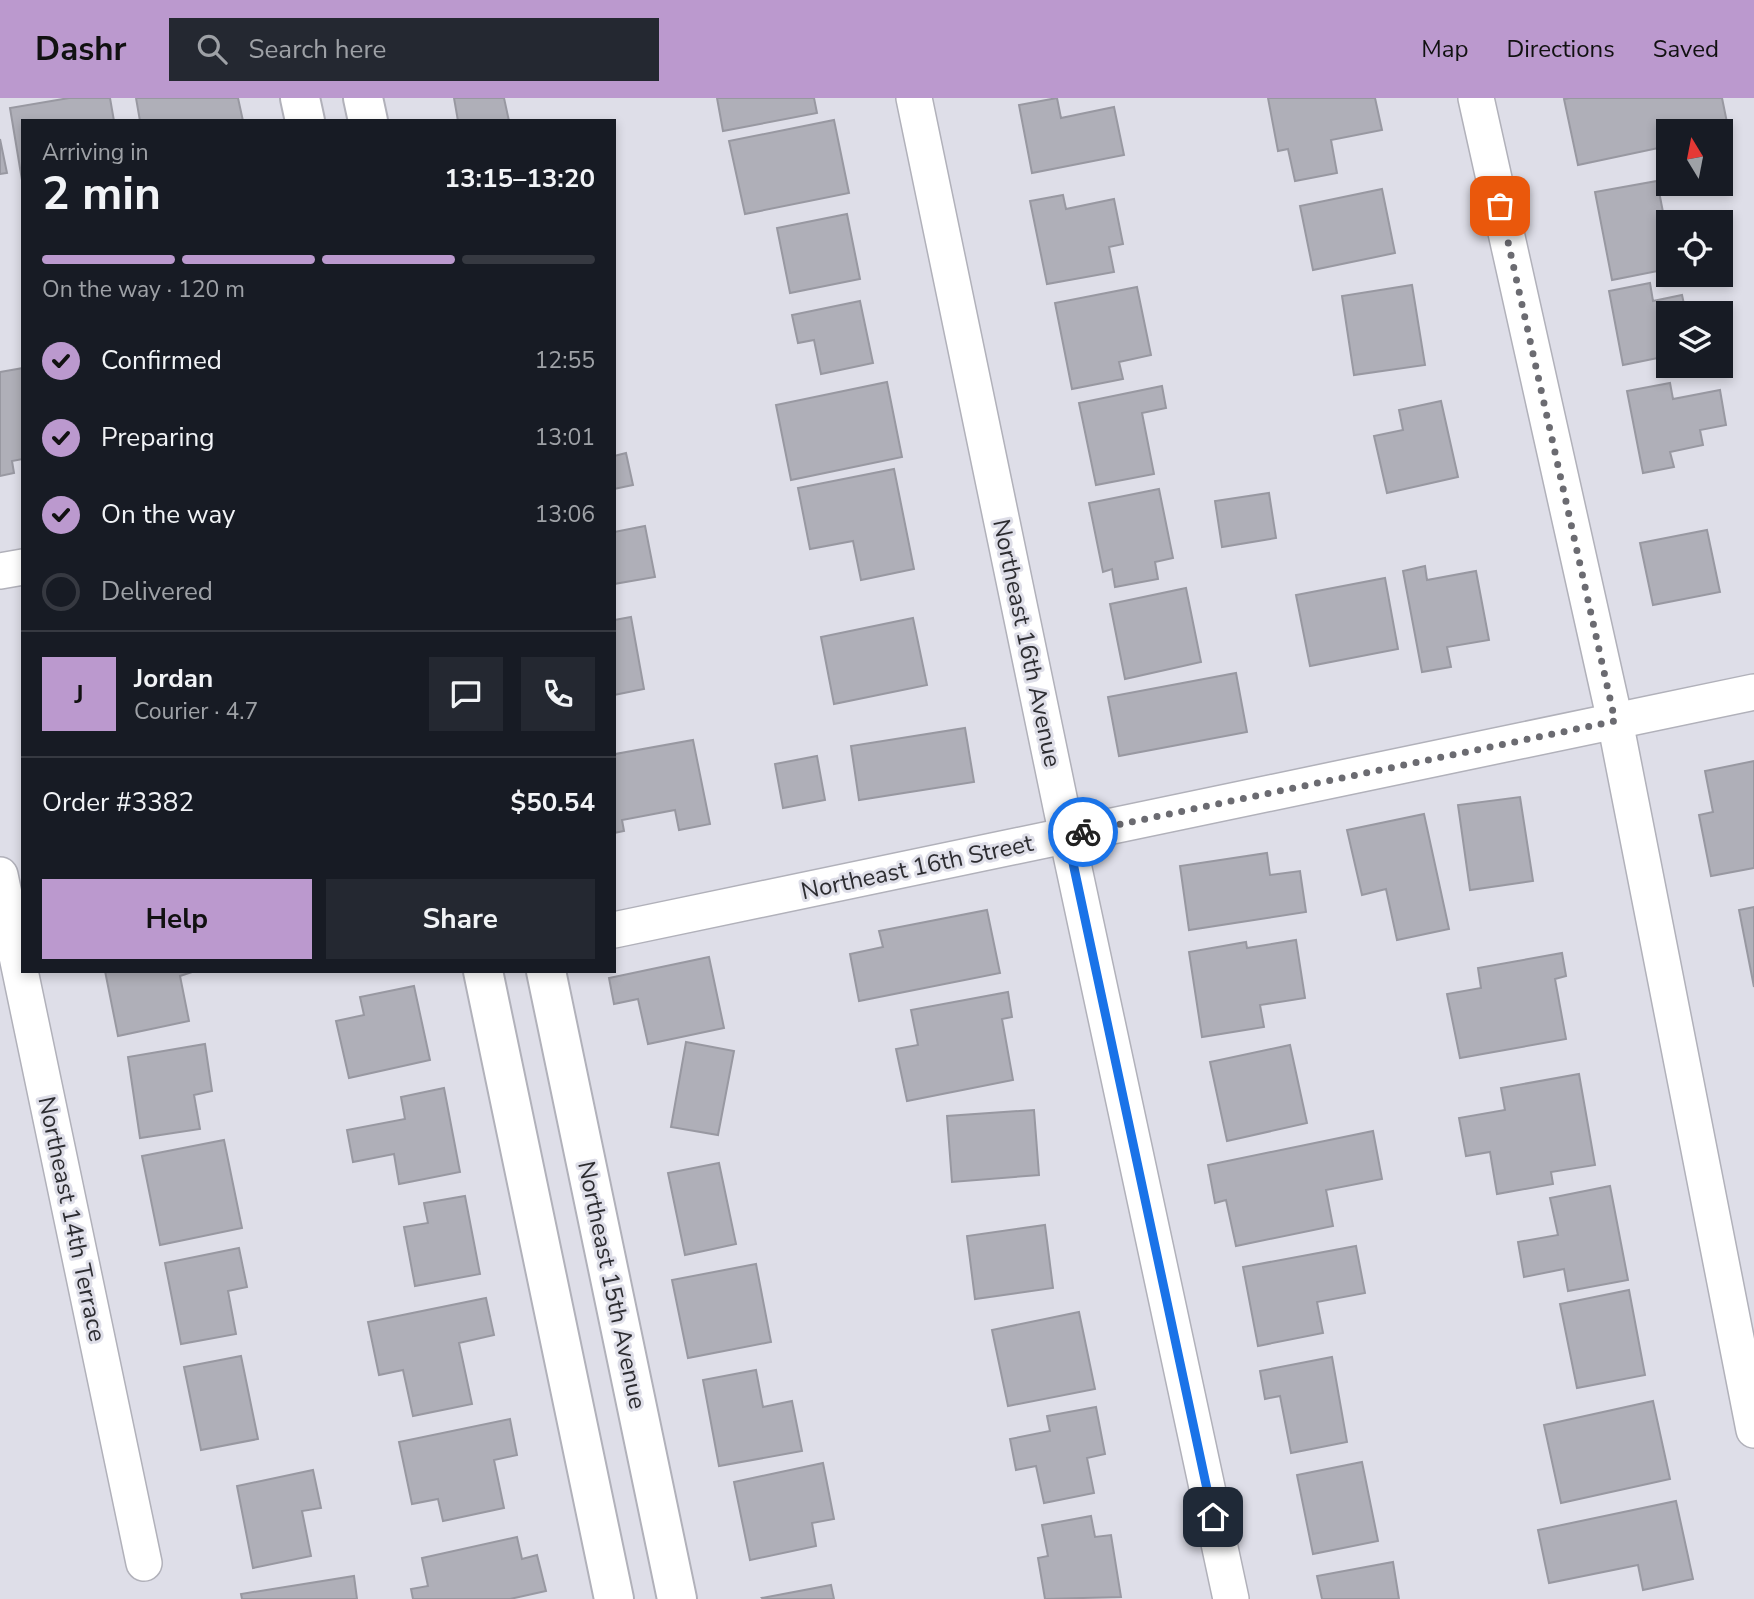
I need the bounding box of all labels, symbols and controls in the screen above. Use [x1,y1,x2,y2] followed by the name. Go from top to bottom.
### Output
[169,18,659,81] search box
[35,27,127,72] text: Dashr
[193,30,231,68] icon: search
[249,32,386,67] text: Search here
[1421,33,1468,65] text: Map
[1506,33,1615,65] text: Directions
[1653,33,1719,65] text: Saved
[1656,119,1732,196] north arrow
[1656,119,1733,378] map controls
[42,137,149,168] text: Arriving in
[444,161,595,196] text: 13:15–13:20
[42,162,161,225] text: 2 min
[1470,176,1530,236] pin
[1481,187,1519,225] icon: bag
[1656,210,1733,287] button: locate
[42,274,245,305] text: On the way · 120 m
[1656,301,1733,378] button: layers
[42,342,80,380] icon: check
[101,343,222,378] text: Confirmed
[535,345,595,376] text: 12:55
[42,419,80,457] icon: check
[101,420,214,455] text: Preparing
[535,422,595,453] text: 13:01
[42,496,80,534] icon: check
[101,497,235,532] text: On the way
[535,499,595,530] text: 13:06
[985,516,1069,770] street label: Northeast 16th Avenue
[101,574,213,609] text: Delivered
[429,657,503,731] button: chat
[521,657,595,731] button: phone
[134,661,213,696] text: Jordan
[74,677,84,712] text: J
[134,696,258,727] text: Courier · 4.7
[42,785,194,820] text: Order #3382
[511,785,595,820] text: $50.54
[1048,797,1118,867] courier
[1064,813,1102,851] icon: bike
[798,827,1036,907] street label: Northeast 16th Street
[42,879,312,959] button: Help
[326,879,595,959] button: Share
[30,1094,114,1344] street label: Northeast 14th Terrace
[570,1158,654,1412] street label: Northeast 15th Avenue
[1183,1487,1243,1547] pin
[1194,1498,1232,1536] icon: home

